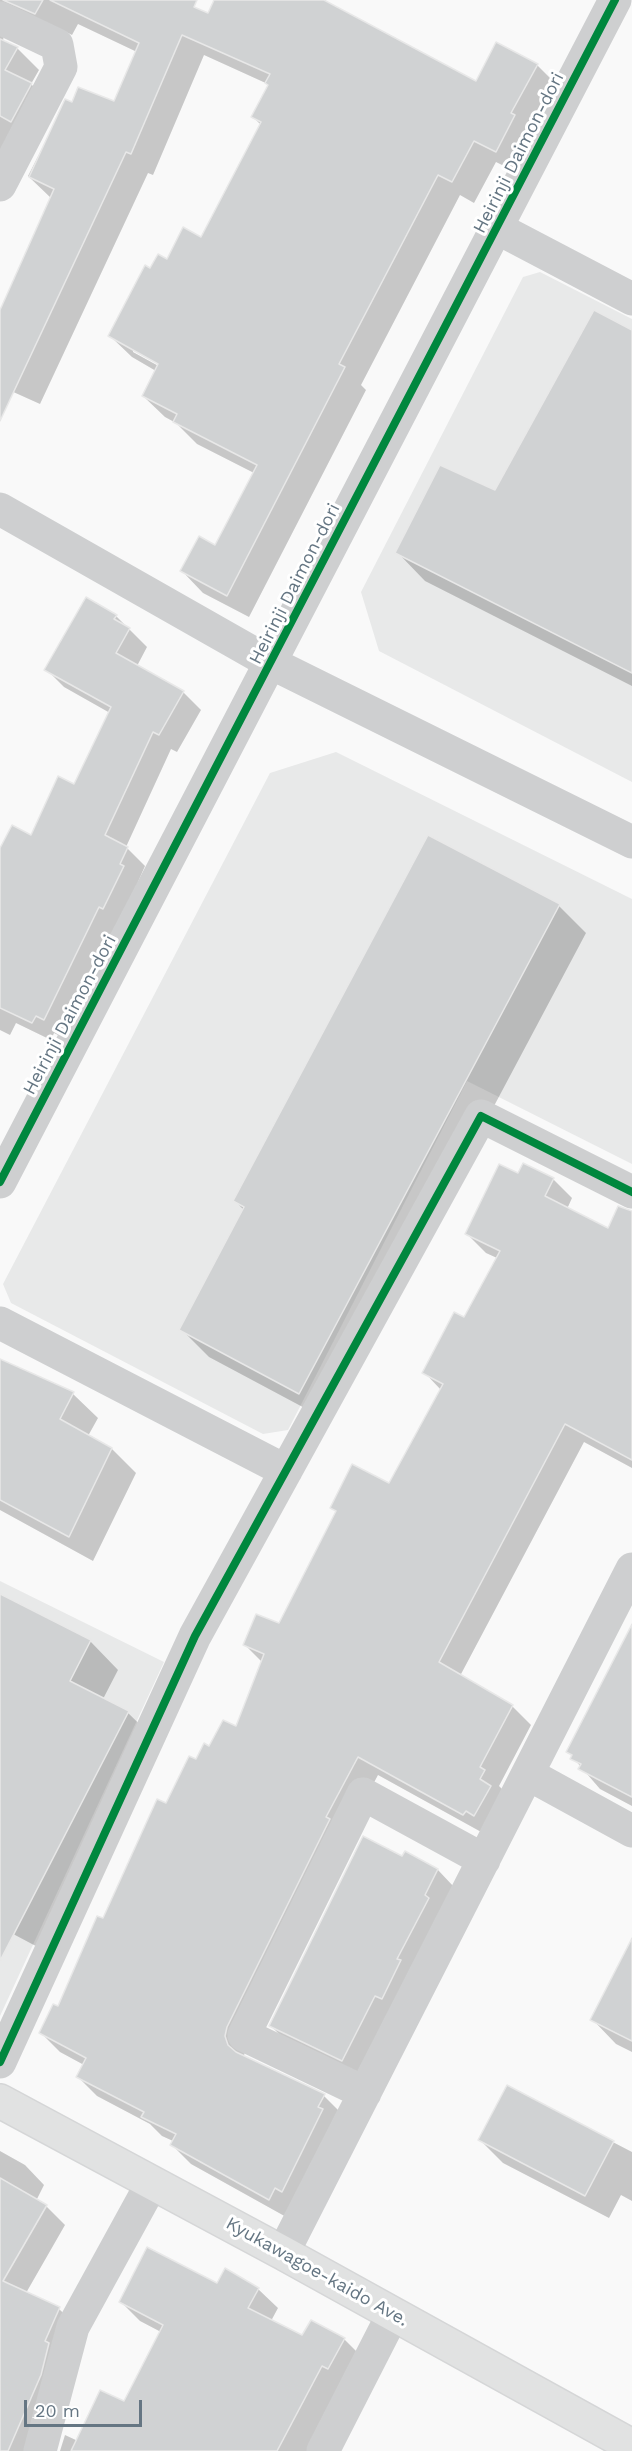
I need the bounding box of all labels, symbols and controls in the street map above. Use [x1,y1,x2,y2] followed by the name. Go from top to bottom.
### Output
[469,69,569,237] street label: Heirinji Daimon-dori
[245,500,345,668] street label: Heirinji Daimon-dori
[19,931,121,1099] street label: Heirinji Daimon-dori
[222,2213,412,2331] street label: Kyukawagoe-kaido Ave.
[27,2388,146,2426] scale bar
[35,2400,80,2421] text: 20 m

